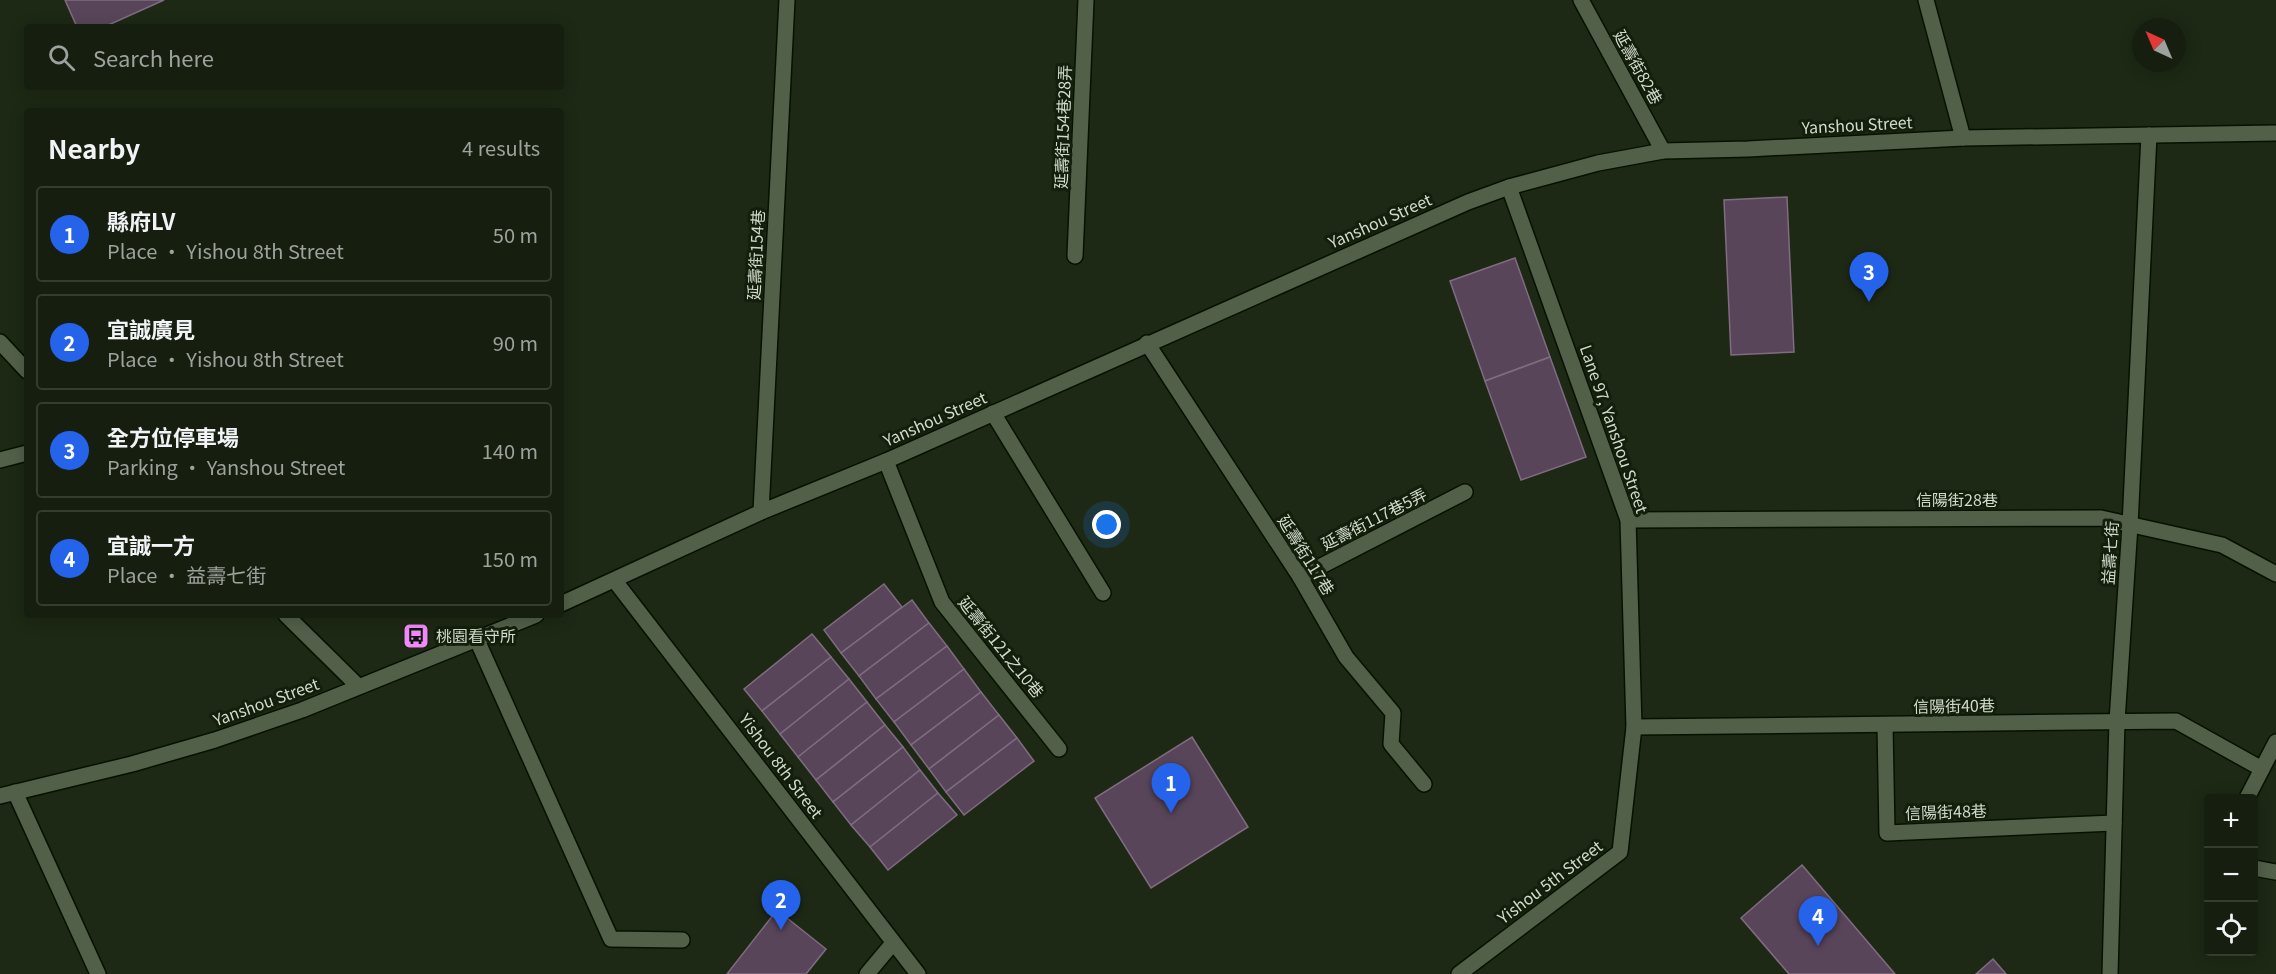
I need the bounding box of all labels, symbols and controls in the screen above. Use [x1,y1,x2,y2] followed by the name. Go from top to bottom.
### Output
[2132,18,2186,72] north arrow
[24,24,564,90] search box
[1609,25,1669,108] street label: 延壽街82巷
[45,41,78,74] icon: search
[93,41,214,73] text: Search here
[1048,64,1076,190] street label: 延壽街154巷28弄
[1800,109,1913,139] street label: Yanshou Street
[48,129,140,166] text: Nearby
[462,133,540,162] text: 4 results
[1323,187,1435,254] street label: Yanshou Street
[107,204,175,236] text: 縣府LV
[741,209,769,301] street label: 延壽街154巷
[64,220,75,249] text: 1
[493,220,538,249] text: 50 m
[107,236,344,265] text: Place · Yishou 8th Street
[1850,252,1888,302] pin: 3
[107,312,195,344] text: 宜誠廣見
[64,328,75,357] text: 2
[493,328,538,357] text: 90 m
[1575,341,1655,516] street label: Lane 97, Yanshou Street
[107,344,344,373] text: Place · Yishou 8th Street
[878,385,990,452] street label: Yanshou Street
[107,420,239,452] text: 全方位停車場
[64,436,75,465] text: 3
[482,436,538,465] text: 140 m
[107,452,345,481] text: Parking · Yanshou Street
[1317,481,1430,555] street label: 延壽街117巷5弄
[1916,487,1998,511] street label: 信陽街28巷
[1092,510,1121,539] your location
[1273,510,1341,599] street label: 延壽街117巷
[2095,520,2123,586] street label: 益壽七街
[107,528,195,560] text: 宜誠一方
[64,544,75,573] text: 4
[482,544,538,573] text: 150 m
[107,560,266,589] text: Place · 益壽七街
[953,590,1050,702] street label: 延壽街121之10巷
[401,621,431,651] bus stop icon: 桃園看守所
[436,623,516,647] place label: 桃園看守所
[209,671,322,732] street label: Yanshou Street
[1913,692,1995,718] street label: 信陽街40巷
[734,707,829,823] street label: Yishou 8th Street
[1152,764,1190,813] pin: 1
[2204,794,2258,956] map controls
[2204,794,2258,848] button: +
[1905,798,1987,824] street label: 信陽街48巷
[1491,834,1607,929] street label: Yishou 5th Street
[2204,848,2258,902] button: −
[762,880,800,930] pin: 2
[1798,896,1838,946] pin: 4
[2204,902,2258,956] button: locate

